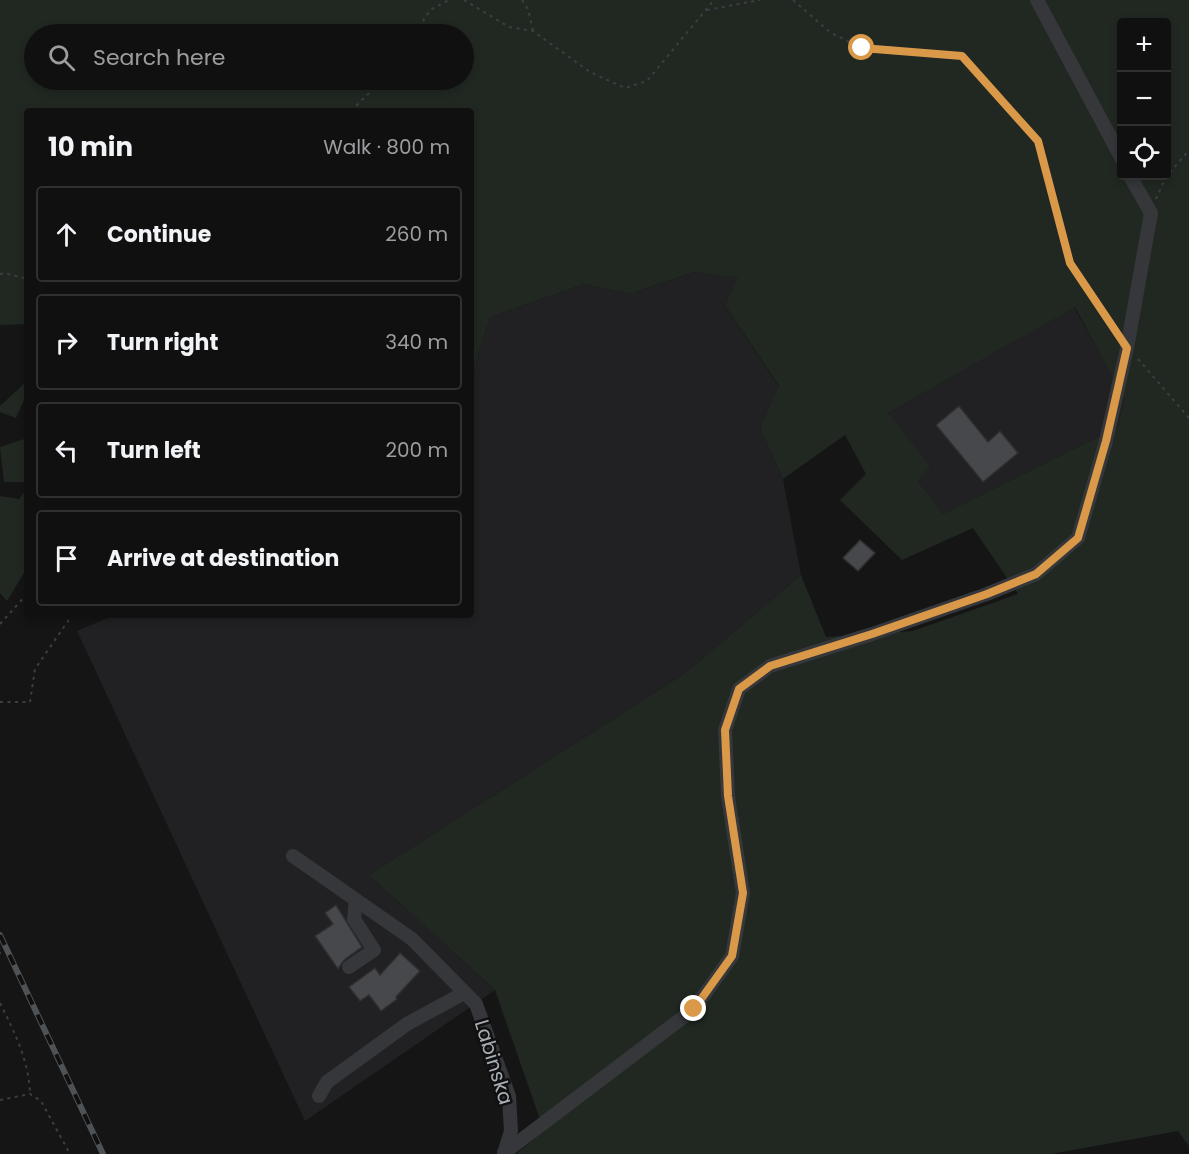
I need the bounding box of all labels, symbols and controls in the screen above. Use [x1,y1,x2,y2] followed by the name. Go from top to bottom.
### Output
[1117,18,1171,180] map controls
[1117,18,1171,72] button: +
[24,24,474,90] search box
[848,34,874,60] route start
[45,41,78,74] icon: search
[93,42,226,73] text: Search here
[1117,72,1171,126] button: −
[1117,126,1171,180] button: locate
[48,129,133,165] text: 10 min
[323,133,450,161] text: Walk · 800 m
[50,218,83,251] icon: ahead
[107,219,211,250] text: Continue
[385,220,448,248] text: 260 m
[50,326,83,359] icon: right
[107,327,218,358] text: Turn right
[385,328,448,356] text: 340 m
[50,434,83,467] icon: left
[107,435,201,466] text: Turn left
[385,436,448,464] text: 200 m
[50,542,83,575] icon: arrive
[107,543,339,574] text: Arrive at destination
[680,995,706,1021] route end
[468,1016,520,1108] street label: Labinska

